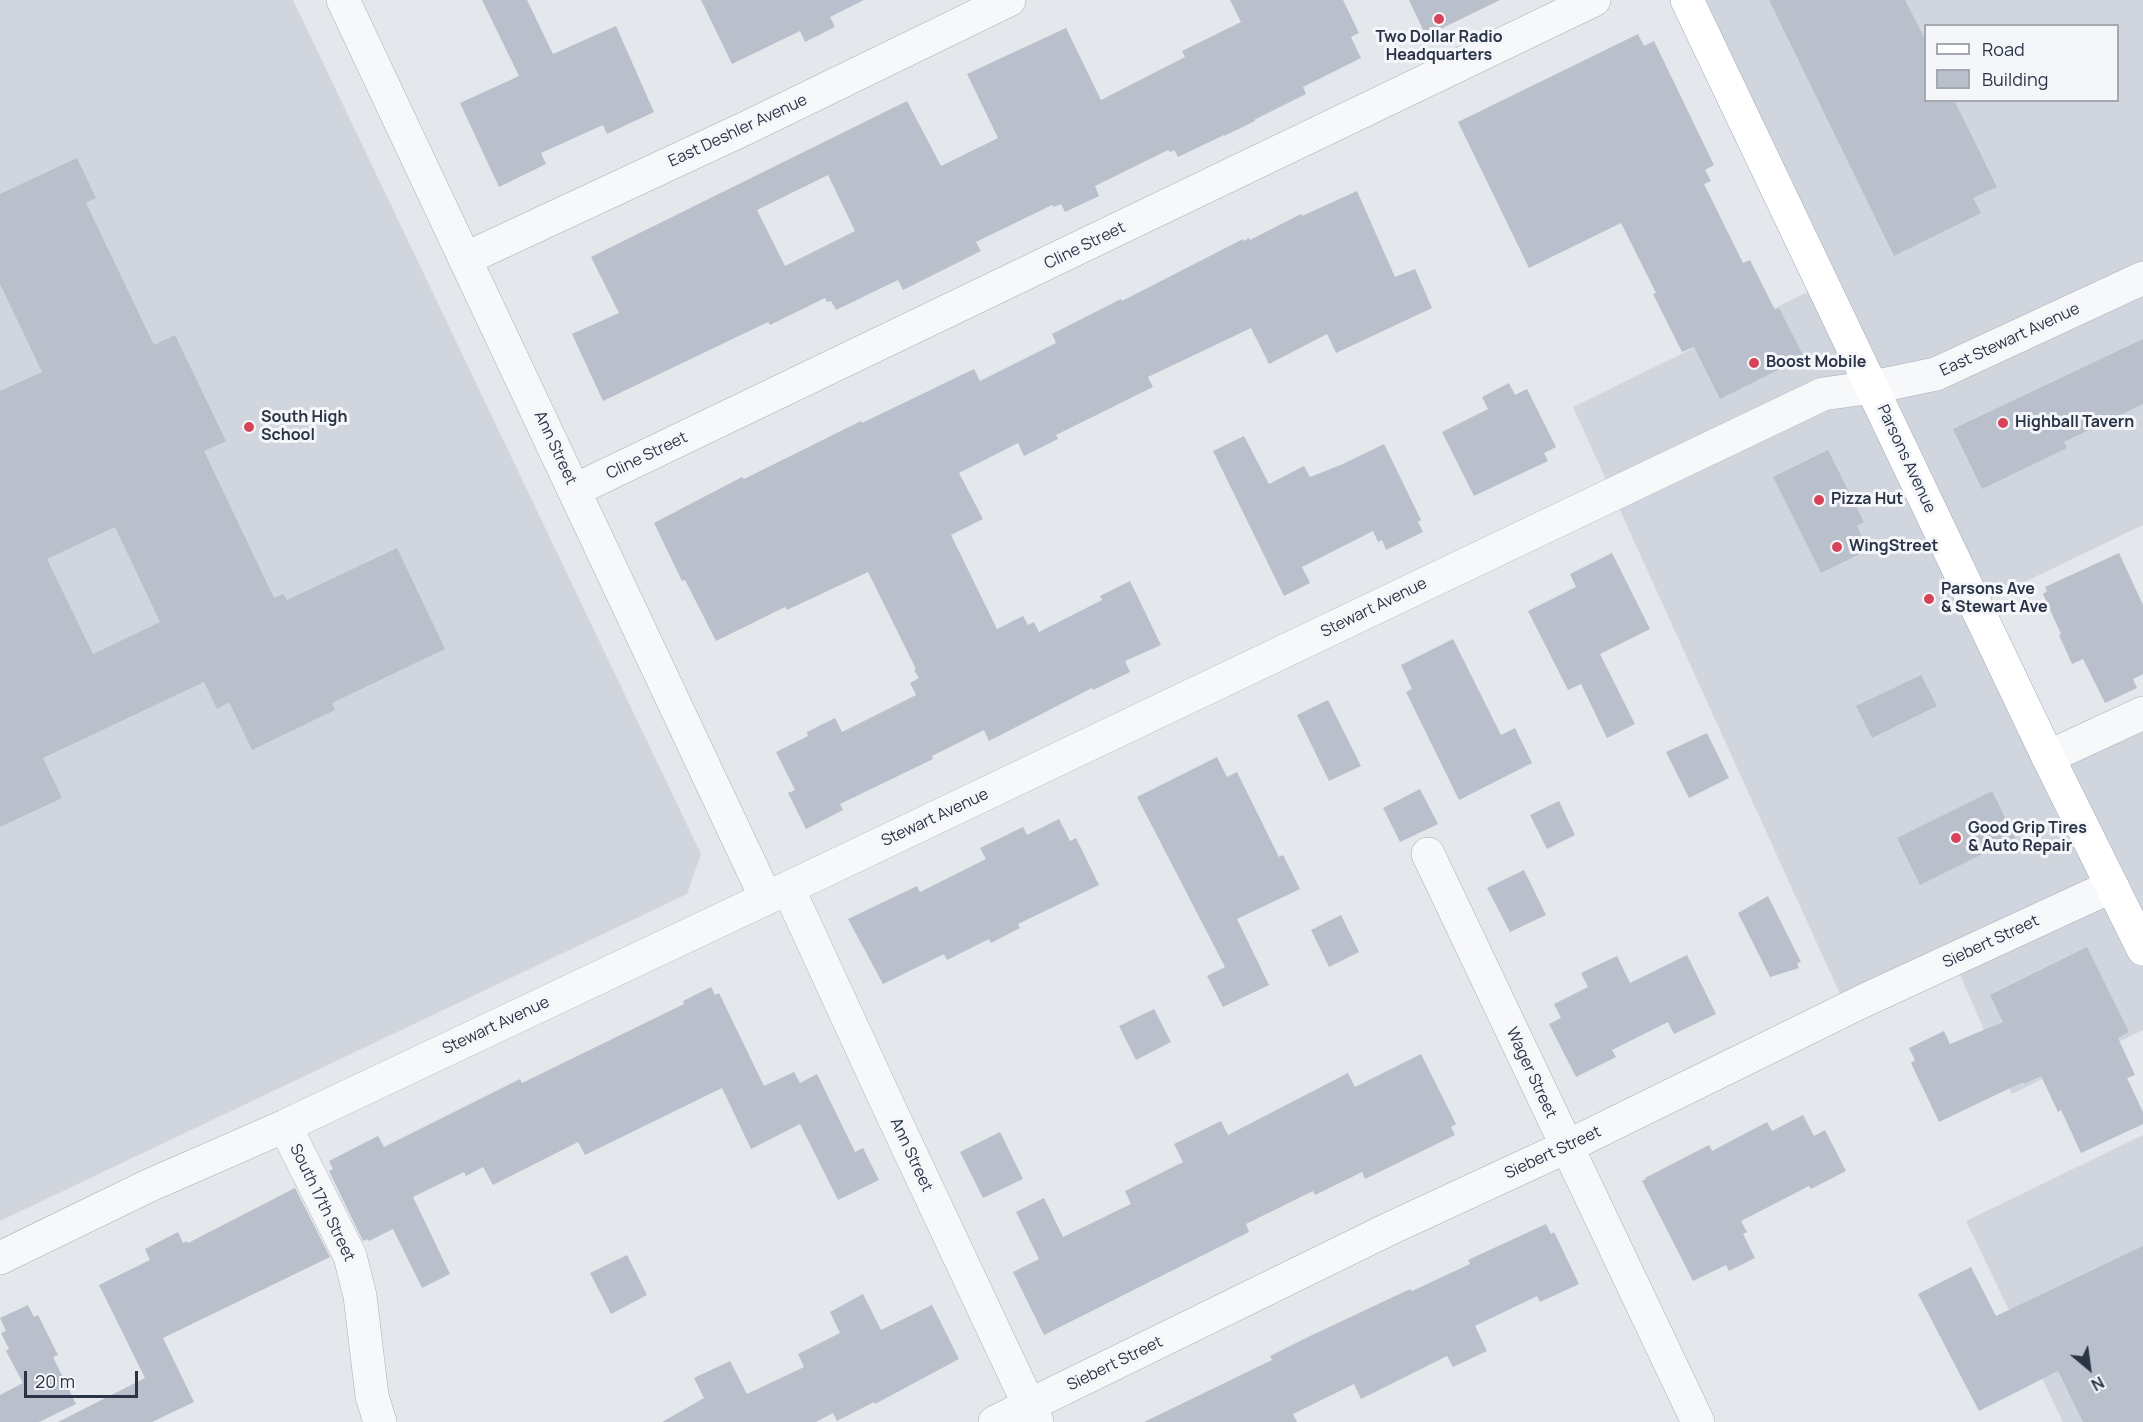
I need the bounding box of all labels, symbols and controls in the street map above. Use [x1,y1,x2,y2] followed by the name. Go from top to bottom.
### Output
[1432,12,1446,26] marker: Two Dollar Radio Headquarters
[1924,24,2119,102] legend
[1375,28,1503,66] place label: Two Dollar Radio Headquarters
[1982,37,2025,61] text: Road
[1982,67,2048,91] text: Building
[666,90,810,172] street label: East Deshler Avenue
[1041,218,1129,274] street label: Cline Street
[1937,299,2083,381] street label: East Stewart Avenue
[1766,353,1866,373] place label: Boost Mobile
[1747,356,1761,370] marker: Boost Mobile
[1872,402,1940,516] street label: Parsons Avenue
[261,408,347,446] place label: South High School
[530,408,580,488] street label: Ann Street
[2015,413,2134,433] place label: Highball Tavern
[1996,416,2010,430] marker: Highball Tavern
[242,420,256,434] marker: South High School
[603,428,691,484] street label: Cline Street
[1831,490,1903,510] place label: Pizza Hut
[1812,493,1826,507] marker: Pizza Hut
[1849,537,1939,557] place label: WingStreet
[1830,540,1844,554] marker: WingStreet
[1318,574,1430,642] street label: Stewart Avenue
[1941,580,2048,618] place label: Parsons Ave & Stewart Ave
[1922,592,1936,606] marker: Parsons Ave & Stewart Ave
[878,785,992,851] street label: Stewart Avenue
[1968,819,2087,857] place label: Good Grip Tires & Auto Repair
[1949,831,1963,845] marker: Good Grip Tires & Auto Repair
[1940,911,2042,973] street label: Siebert Street
[439,993,553,1059] street label: Stewart Avenue
[1502,1025,1560,1121] street label: Wager Street
[886,1115,936,1195] street label: Ann Street
[1502,1122,1604,1184] street label: Siebert Street
[285,1141,359,1265] street label: South 17th Street
[1064,1333,1166,1395] street label: Siebert Street
[2059,1338,2119,1398] north arrow
[27,1359,141,1397] scale bar
[35,1369,75,1393] text: 20 m
[2087,1371,2108,1396] text: N

